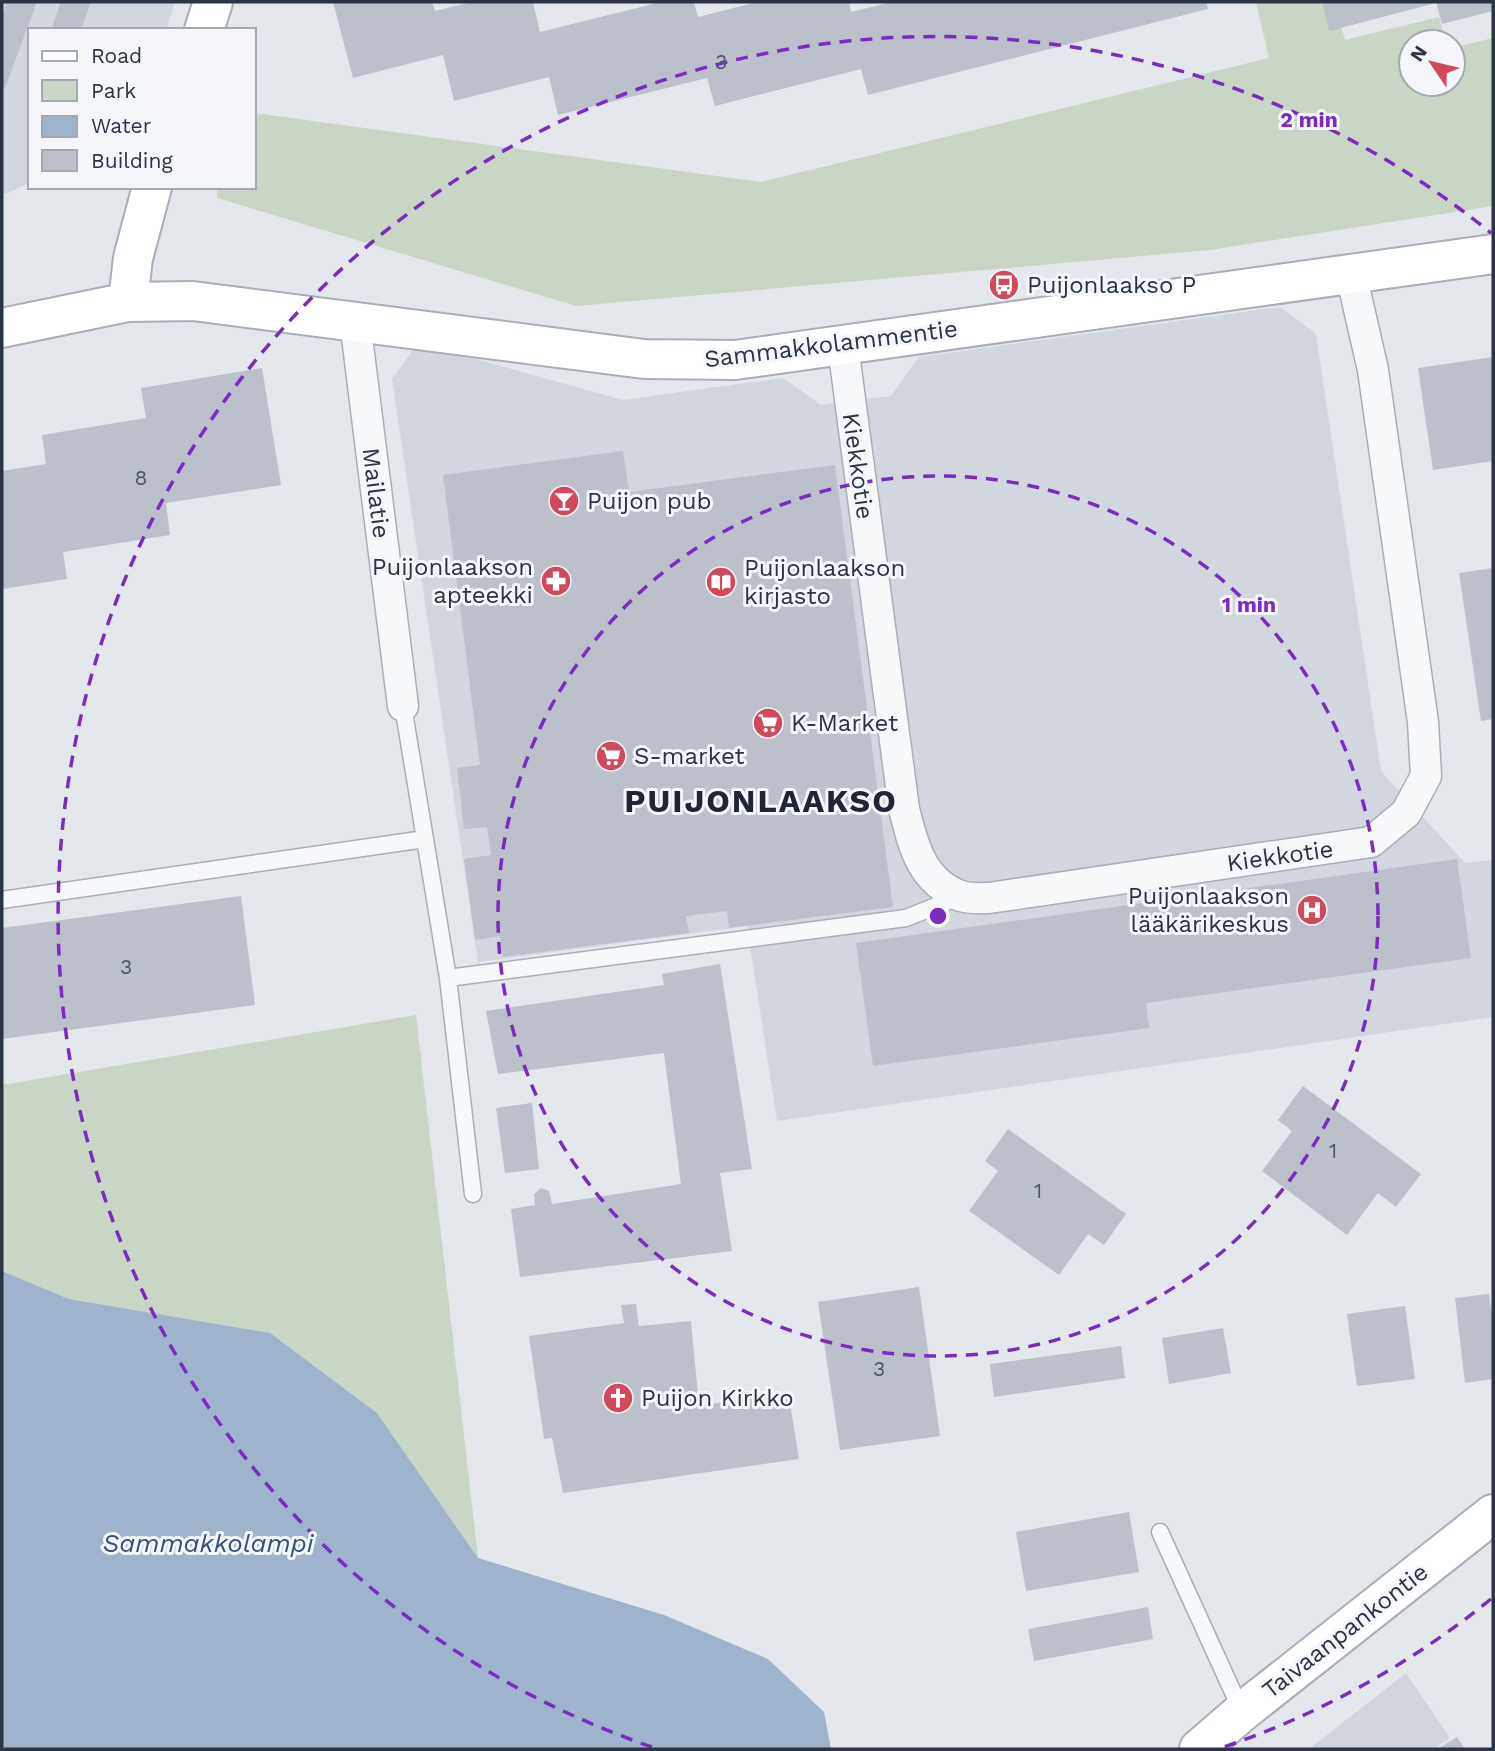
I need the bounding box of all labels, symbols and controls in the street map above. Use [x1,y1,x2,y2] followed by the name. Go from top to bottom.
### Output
[28,28,256,189] legend
[1397,28,1467,98] north arrow
[1405,41,1432,66] text: N
[91,43,142,68] text: Road
[715,49,727,74] house number: 3
[91,78,136,103] text: Park
[1280,107,1338,132] text: 2 min
[91,113,152,138] text: Water
[91,148,173,173] text: Building
[987,268,1021,302] bus stop icon: Puijonlaakso P
[1027,271,1196,299] place label: Puijonlaakso P
[703,315,959,373] street label: Sammakkolammentie
[837,411,879,521] street label: Kiekkotie
[357,446,395,540] street label: Mailatie
[135,465,147,490] house number: 8
[547,484,581,518] bar icon: Puijon pub
[587,487,712,515] place label: Puijon pub
[372,553,533,609] place label: Puijonlaakson apteekki
[744,554,905,610] place label: Puijonlaakson kirjasto
[539,564,573,598] pharmacy icon: Puijonlaakson apteekki
[704,565,738,599] library icon: Puijonlaakson kirjasto
[1222,592,1276,617] text: 1 min
[751,706,785,740] supermarket icon: K-Market
[791,709,898,737] place label: K-Market
[594,739,628,773] supermarket icon: S-market
[634,742,745,770] place label: S-market
[624,782,898,820] district label: PUIJONLAAKSO
[1225,835,1335,877] street label: Kiekkotie
[1128,882,1289,938] place label: Puijonlaakson lääkärikeskus
[1295,893,1329,927] hospital icon: Puijonlaakson lääkärikeskus
[926,904,950,928] centre of rings
[120,954,132,979] house number: 3
[1329,1138,1337,1163] house number: 1
[1034,1178,1042,1203] house number: 1
[873,1356,885,1381] house number: 3
[601,1381,635,1415] church icon: Puijon Kirkko
[641,1384,794,1412] place label: Puijon Kirkko
[103,1528,315,1558] water label: Sammakkolampi
[1257,1558,1433,1704] street label: Taivaanpankontie

